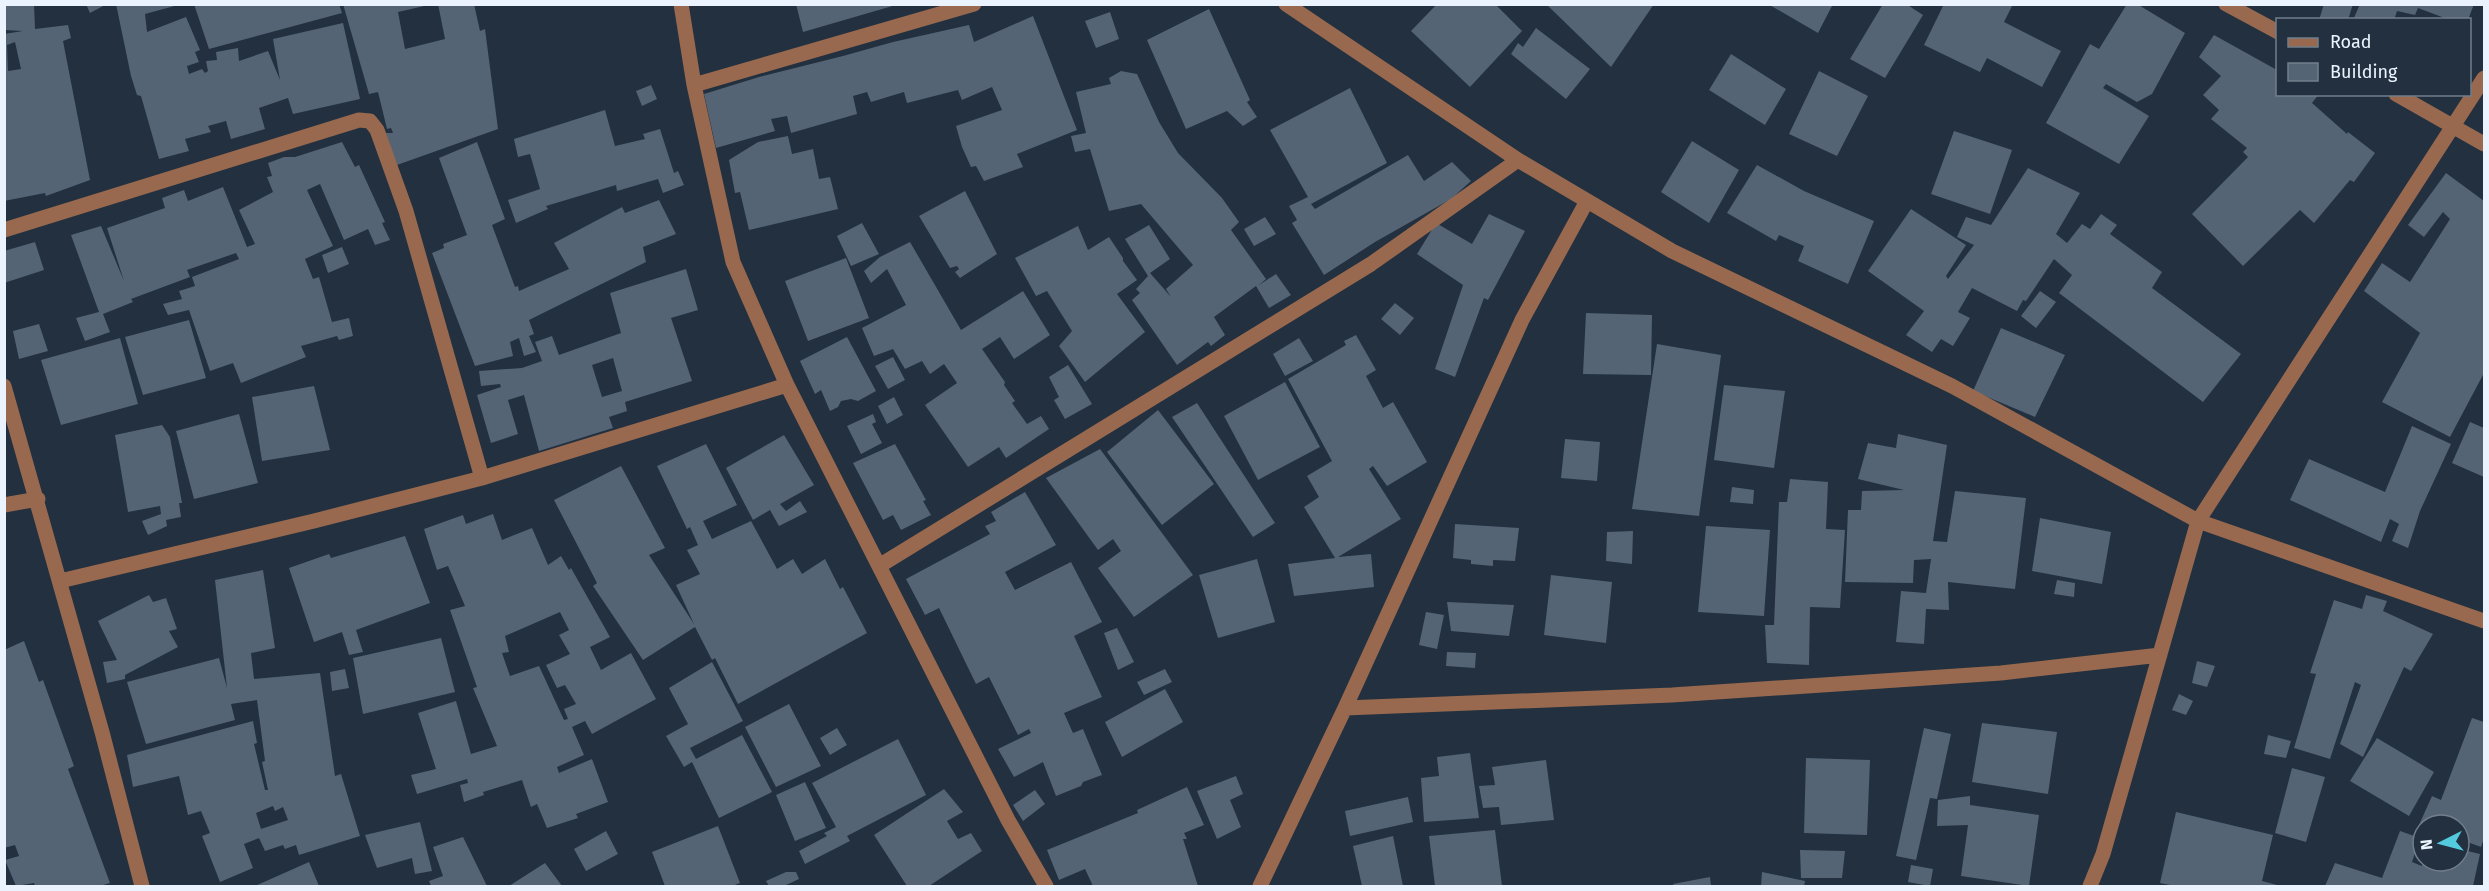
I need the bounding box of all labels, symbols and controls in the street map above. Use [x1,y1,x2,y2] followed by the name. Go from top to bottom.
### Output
[2276,18,2471,96] legend
[2330,31,2372,53] text: Road
[2330,61,2398,83] text: Building
[2411,813,2471,873] north arrow
[2417,838,2437,851] text: N

